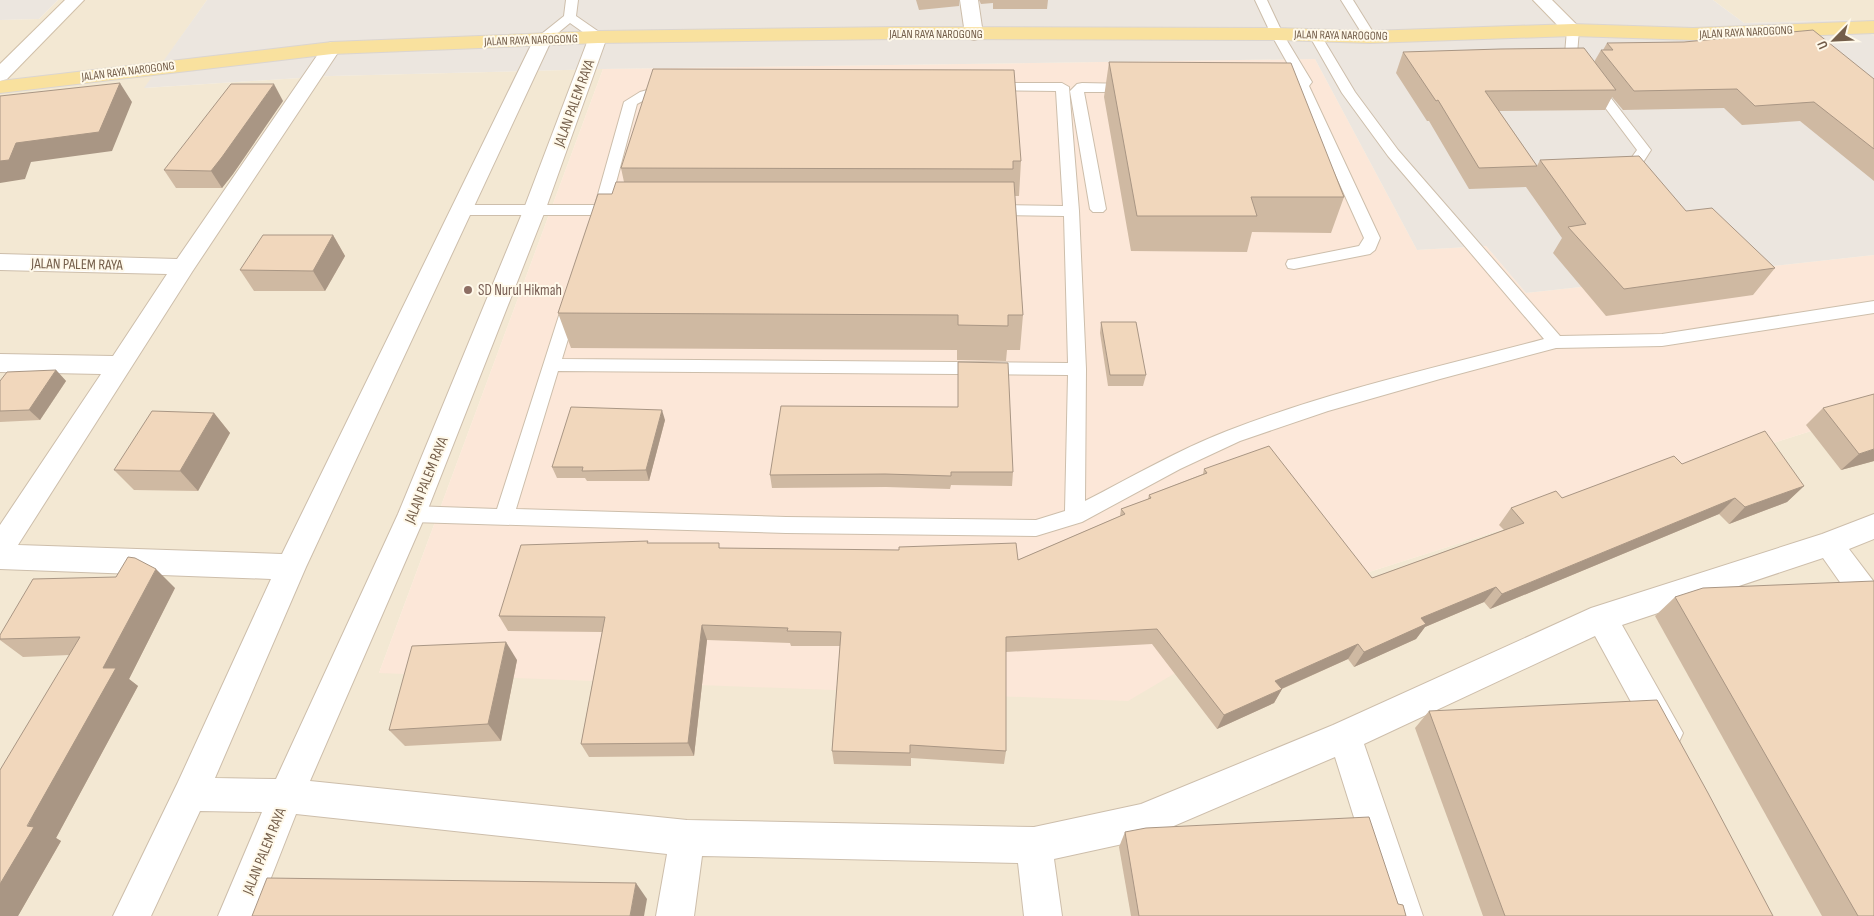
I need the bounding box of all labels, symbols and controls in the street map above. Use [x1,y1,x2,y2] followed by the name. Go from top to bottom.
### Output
[1809,15,1859,65] north arrow
[1698,23,1793,42] street label: JALAN RAYA NAROGONG
[888,27,983,42] street label: JALAN RAYA NAROGONG
[1293,27,1388,44] street label: JALAN RAYA NAROGONG
[483,31,578,50] street label: JALAN RAYA NAROGONG
[1813,38,1832,52] text: U
[550,56,599,150] street label: JALAN PALEM RAYA
[80,58,175,85] street label: JALAN RAYA NAROGONG
[30,254,124,275] street label: JALAN PALEM RAYA
[478,281,562,300] place label: SD Nurul Hikmah
[462,284,474,296] marker: SD Nurul Hikmah
[400,434,453,527] street label: JALAN PALEM RAYA
[238,805,291,898] street label: JALAN PALEM RAYA

